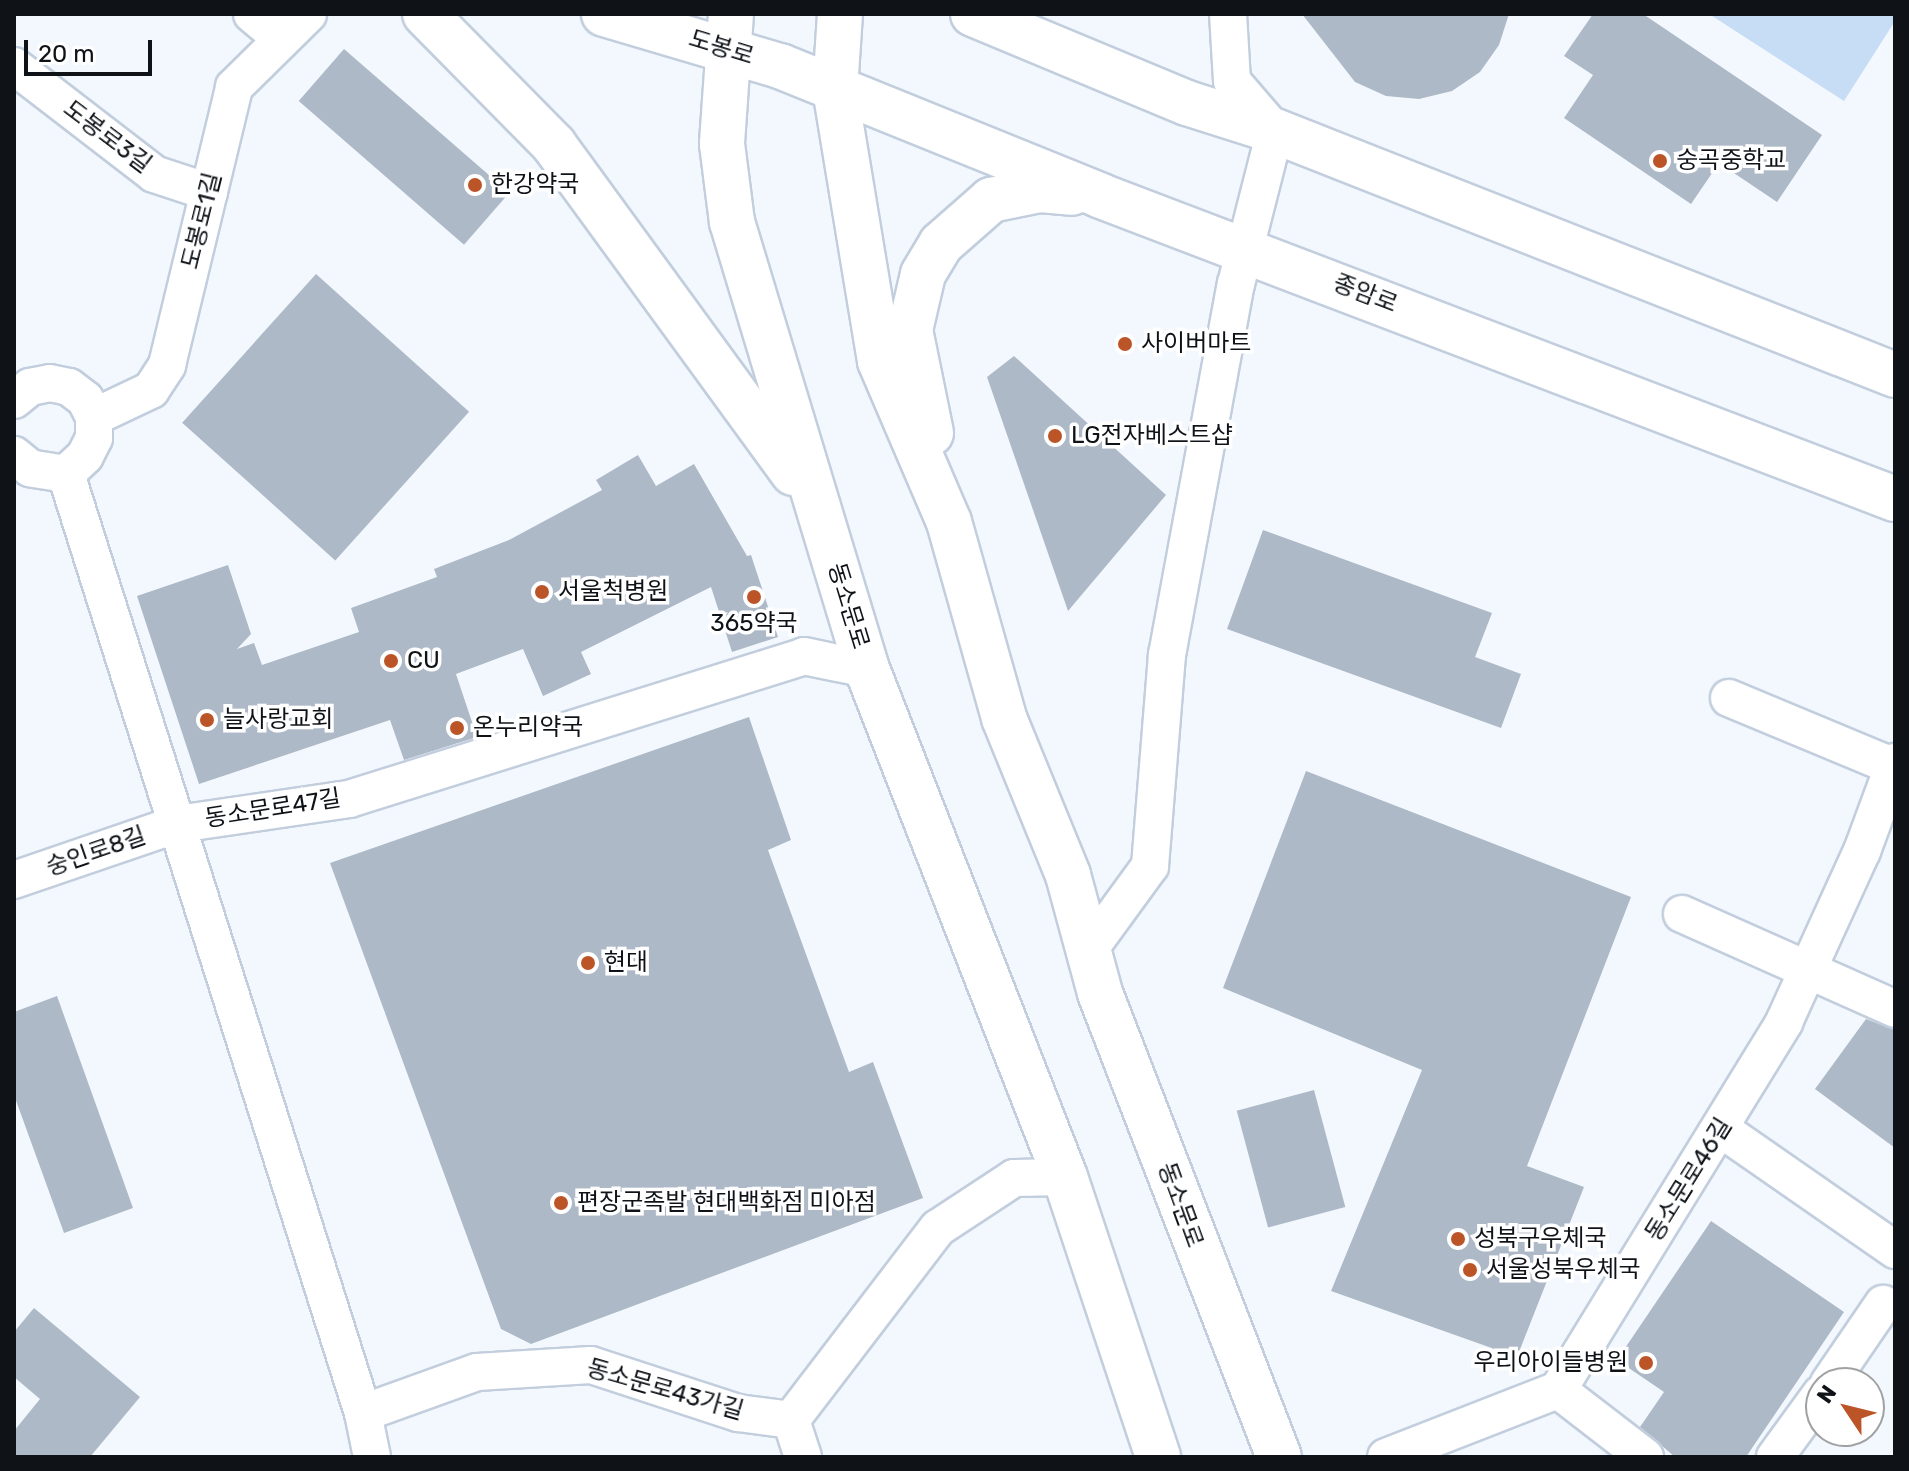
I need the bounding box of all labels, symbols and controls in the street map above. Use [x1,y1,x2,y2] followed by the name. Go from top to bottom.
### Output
[28,24,156,74] scale bar
[685,25,757,71] street label: 도봉로
[38,40,95,68] text: 20 m
[57,95,157,179] street label: 도봉로3길
[1676,147,1786,175] place label: 숭곡중학교
[1651,152,1669,170] marker: 숭곡중학교
[176,170,228,272] street label: 도봉로1길
[491,171,579,199] place label: 한강약국
[466,176,484,194] marker: 한강약국
[1329,269,1401,319] street label: 종암로
[1141,330,1251,358] place label: 사이버마트
[1116,335,1134,353] marker: 사이버마트
[1071,422,1233,450] place label: LG전자베스트샵
[1046,427,1064,445] marker: LG전자베스트샵
[821,560,875,652] street label: 동소문로
[558,578,668,606] place label: 서울척병원
[533,583,551,601] marker: 서울척병원
[745,588,763,606] marker: 365약국
[710,610,798,638] place label: 365약국
[407,647,440,675] place label: CU
[382,652,400,670] marker: CU
[223,706,333,734] place label: 늘사랑교회
[198,711,216,729] marker: 늘사랑교회
[473,714,583,742] place label: 온누리약국
[448,719,466,737] marker: 온누리약국
[203,784,343,834] street label: 동소문로47길
[42,822,150,882] street label: 숭인로8길
[604,949,648,977] place label: 현대
[579,954,597,972] marker: 현대
[1640,1113,1738,1247] street label: 동소문로46길
[1151,1159,1209,1251] street label: 동소문로
[577,1189,876,1217] place label: 편장군족발 현대백화점 미아점
[552,1194,570,1212] marker: 편장군족발 현대백화점 미아점
[1474,1225,1606,1253] place label: 성북구우체국
[1449,1230,1467,1248] marker: 성북구우체국
[1486,1256,1641,1284] place label: 서울성북우체국
[1461,1261,1479,1279] marker: 서울성북우체국
[1473,1349,1628,1377] place label: 우리아이들병원
[1635,1352,1657,1374] marker: 우리아이들병원
[583,1354,747,1426] street label: 동소문로43가길
[1805,1367,1885,1447] north arrow
[1811,1380,1842,1408] text: N

